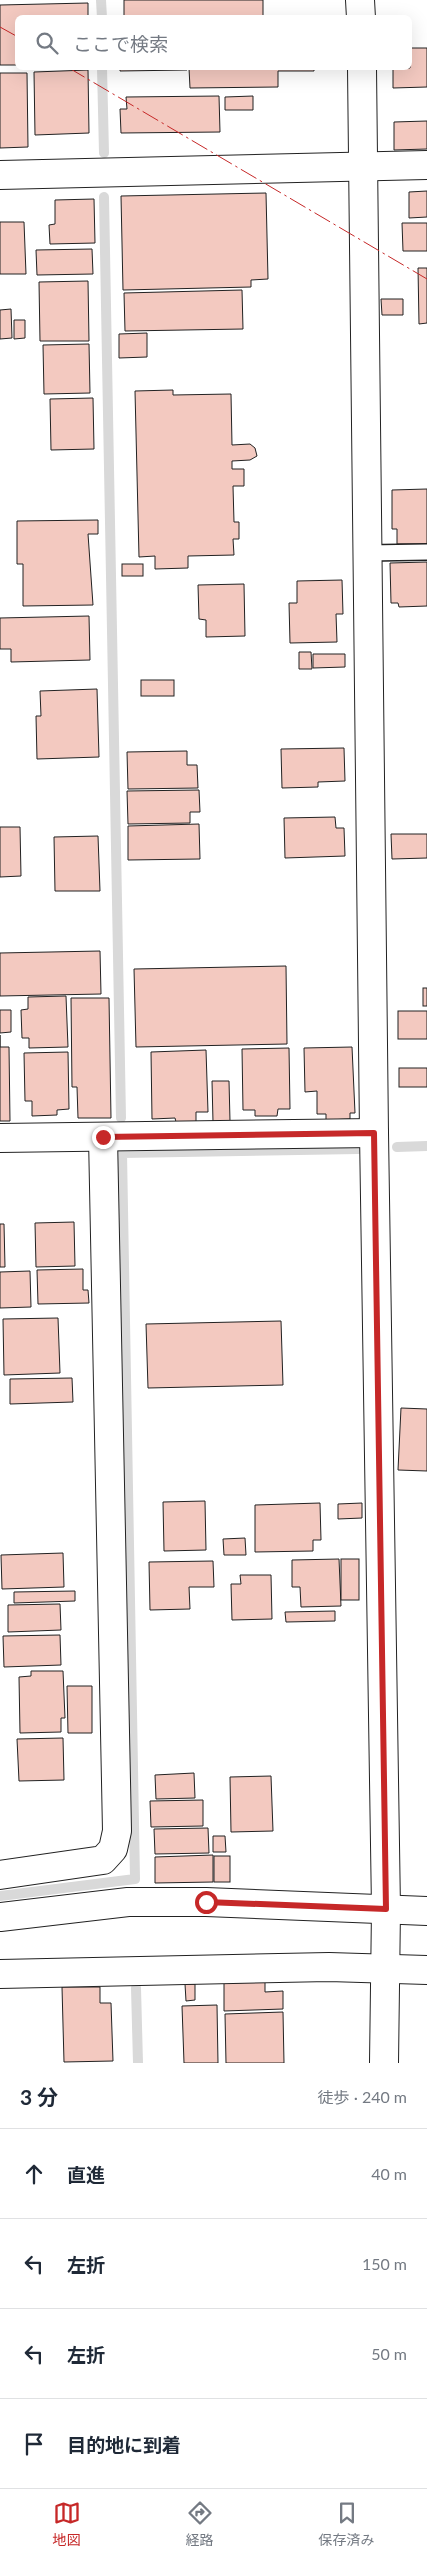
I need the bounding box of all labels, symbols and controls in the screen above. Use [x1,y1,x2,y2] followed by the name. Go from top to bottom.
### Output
[15,15,412,70] search box
[33,29,61,57] icon: search
[73,32,168,55] text: ここで検索
[92,1126,115,1149] route end
[195,1891,218,1914] route start
[20,2084,58,2109] text: 3 分
[318,2087,407,2106] text: 徒歩 · 240 m
[20,2160,48,2188] icon: ahead
[67,2163,105,2186] text: 直進
[371,2164,407,2183] text: 40 m
[20,2250,48,2278] icon: left
[67,2253,105,2276] text: 左折
[362,2254,407,2273] text: 150 m
[20,2340,48,2368] icon: left
[67,2343,105,2366] text: 左折
[371,2344,407,2363] text: 50 m
[20,2430,48,2458] icon: arrive
[67,2433,181,2456] text: 目的地に到着
[53,2499,81,2549] tab: 地図
[186,2499,214,2549] tab: 経路
[319,2499,375,2549] tab: 保存済み

